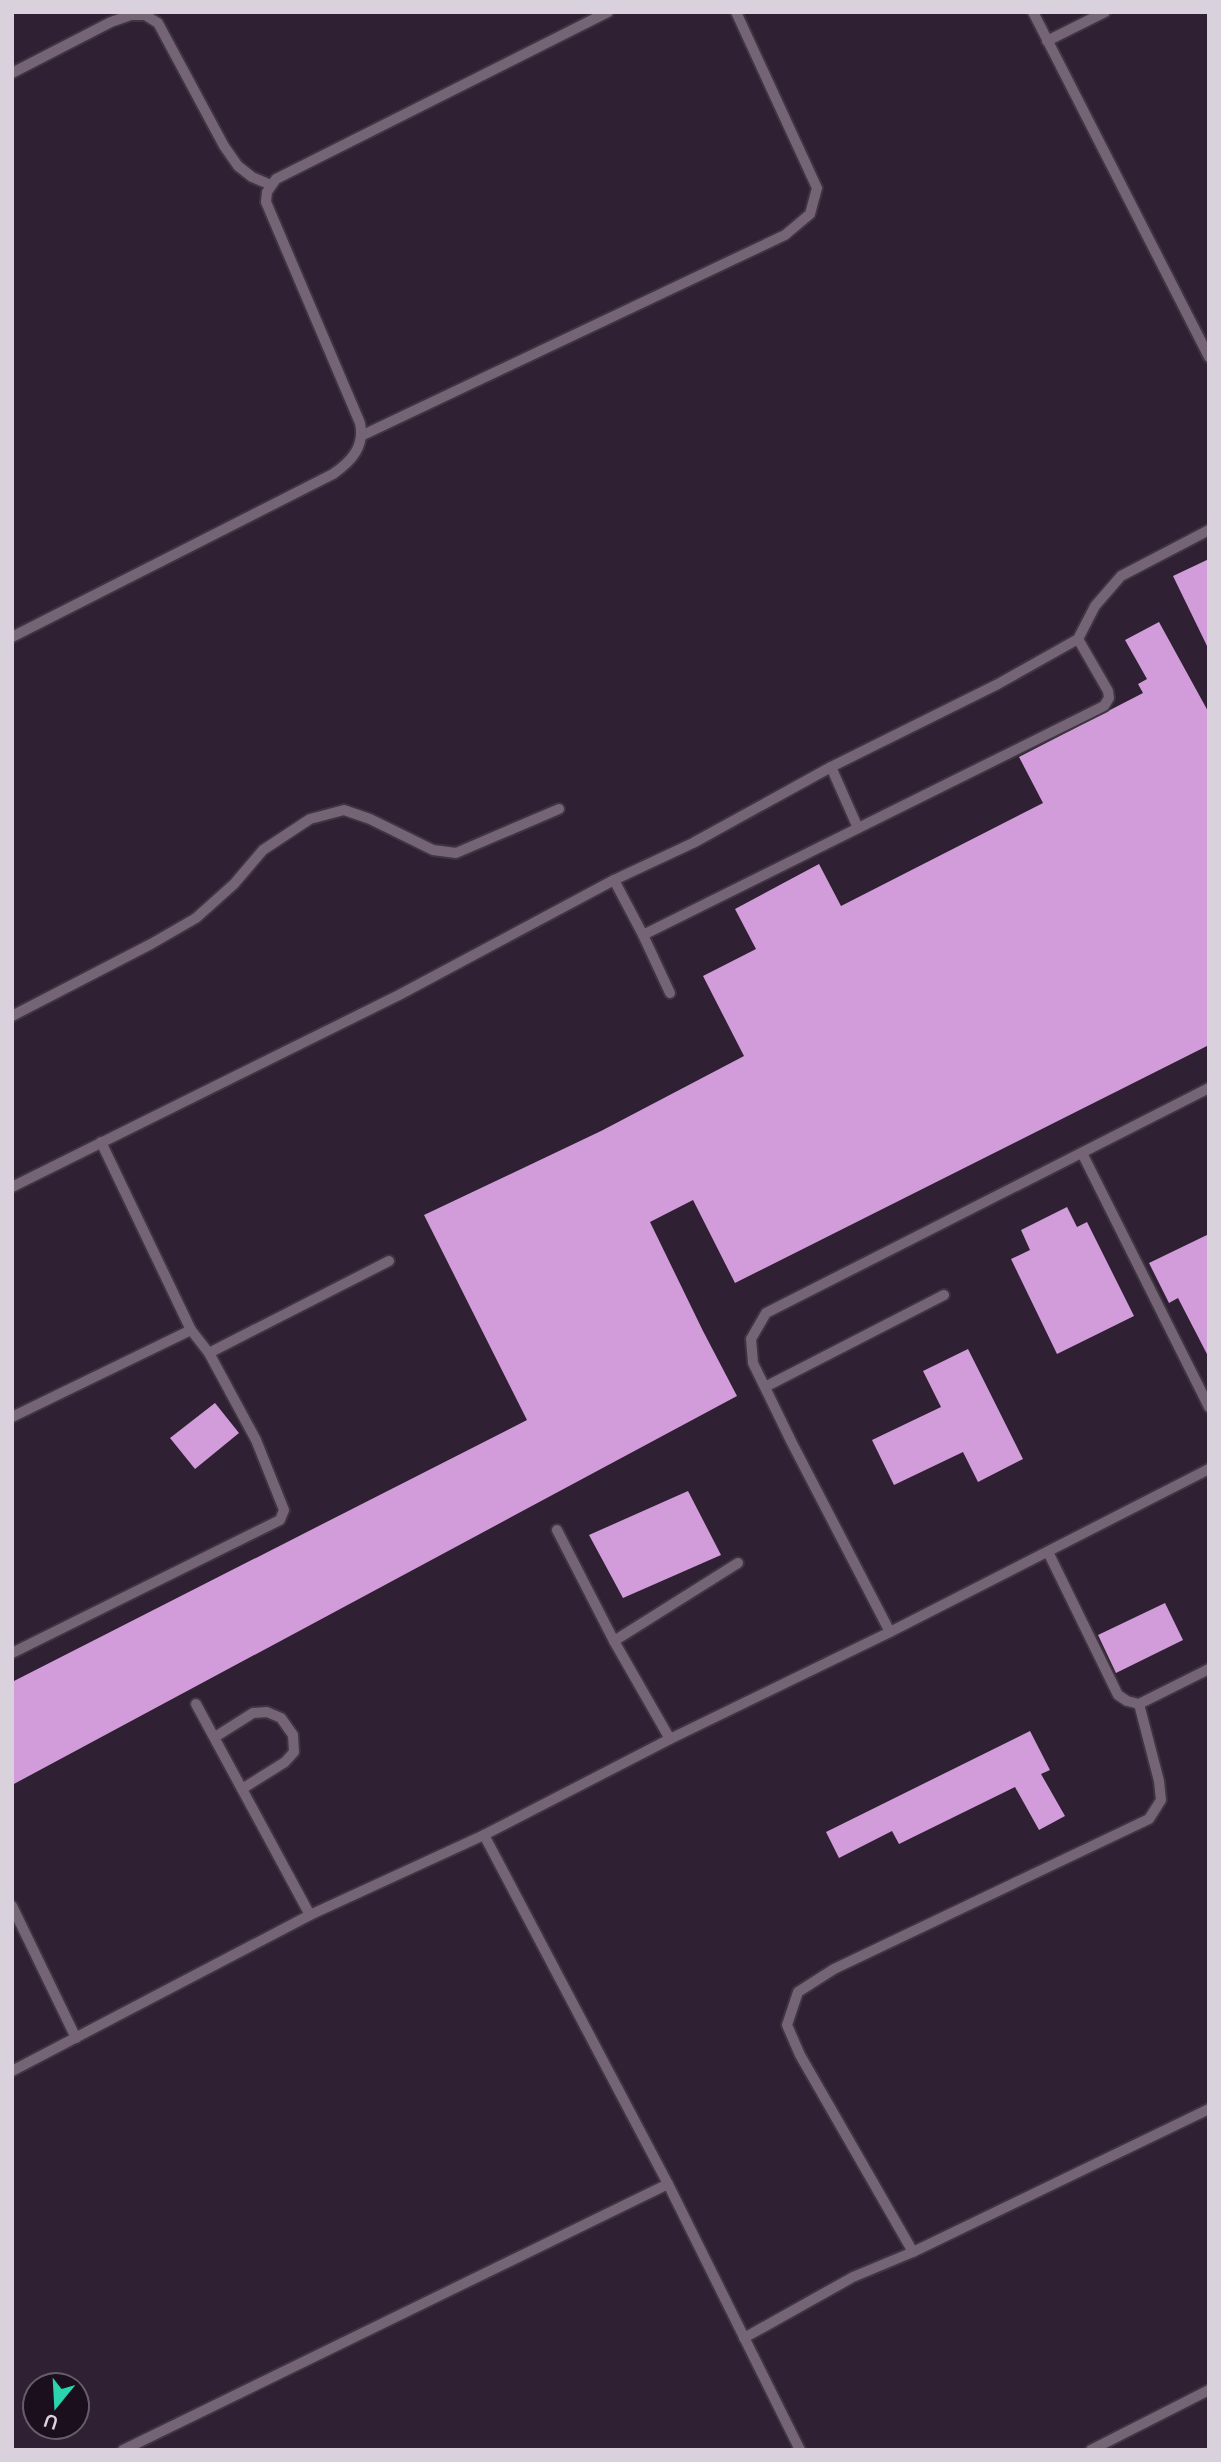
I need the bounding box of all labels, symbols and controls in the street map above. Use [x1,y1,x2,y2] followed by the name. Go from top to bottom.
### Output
[21,2371,91,2441] north arrow
[41,2409,61,2435] text: U

